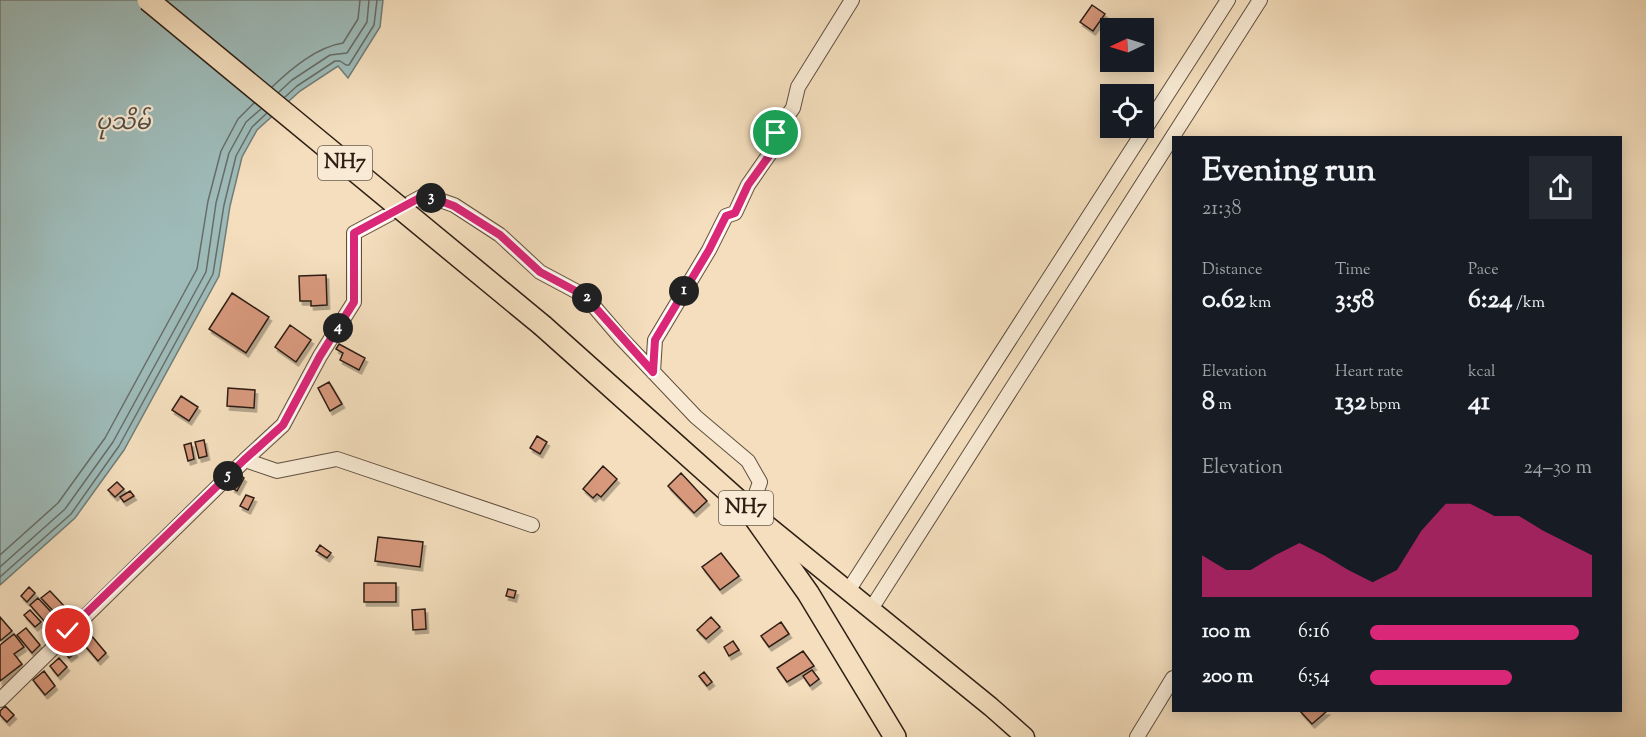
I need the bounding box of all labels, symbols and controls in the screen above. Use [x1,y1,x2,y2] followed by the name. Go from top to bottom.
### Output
[1100,18,1154,72] north arrow
[1100,18,1154,138] map controls
[1100,84,1154,138] button: locate
[96,106,151,140] water label: ပုသိမ်
[750,107,801,158] pin
[759,116,792,149] icon: arrive
[318,146,372,180] road number: NH7
[1202,148,1376,196] text: Evening run
[1529,156,1592,219] button: share
[416,183,446,213] pin: 3
[428,186,434,209] text: 3
[1202,195,1241,224] text: 21:38
[1202,259,1262,282] text: Distance
[1335,259,1371,282] text: Time
[1468,259,1499,282] text: Pace
[669,276,699,306] pin: 1
[681,279,687,302] text: 1
[1202,282,1246,319] text: 0.62
[1335,282,1374,319] text: 3:58
[1468,282,1513,319] text: 6:24
[572,283,602,313] pin: 2
[583,286,591,309] text: 2
[1246,292,1271,315] text: km
[1513,292,1545,315] text: /km
[323,313,353,343] pin: 4
[334,316,342,339] text: 4
[1202,361,1267,384] text: Elevation
[1335,361,1403,384] text: Heart rate
[1468,361,1496,384] text: kcal
[1202,384,1215,421] text: 8
[1335,384,1367,421] text: 132
[1468,384,1490,421] text: 41
[1215,394,1232,417] text: m
[1367,394,1401,417] text: bpm
[1202,454,1283,483] text: Elevation
[1523,454,1592,483] text: 24–30 m
[213,461,243,491] pin: 5
[225,464,231,487] text: 5
[719,491,773,525] road number: NH7
[42,605,93,656] pin
[51,614,84,647] icon: check
[1202,618,1251,647] text: 100 m
[1298,618,1330,647] text: 6:16
[1202,663,1253,692] text: 200 m
[1298,663,1330,692] text: 6:54

